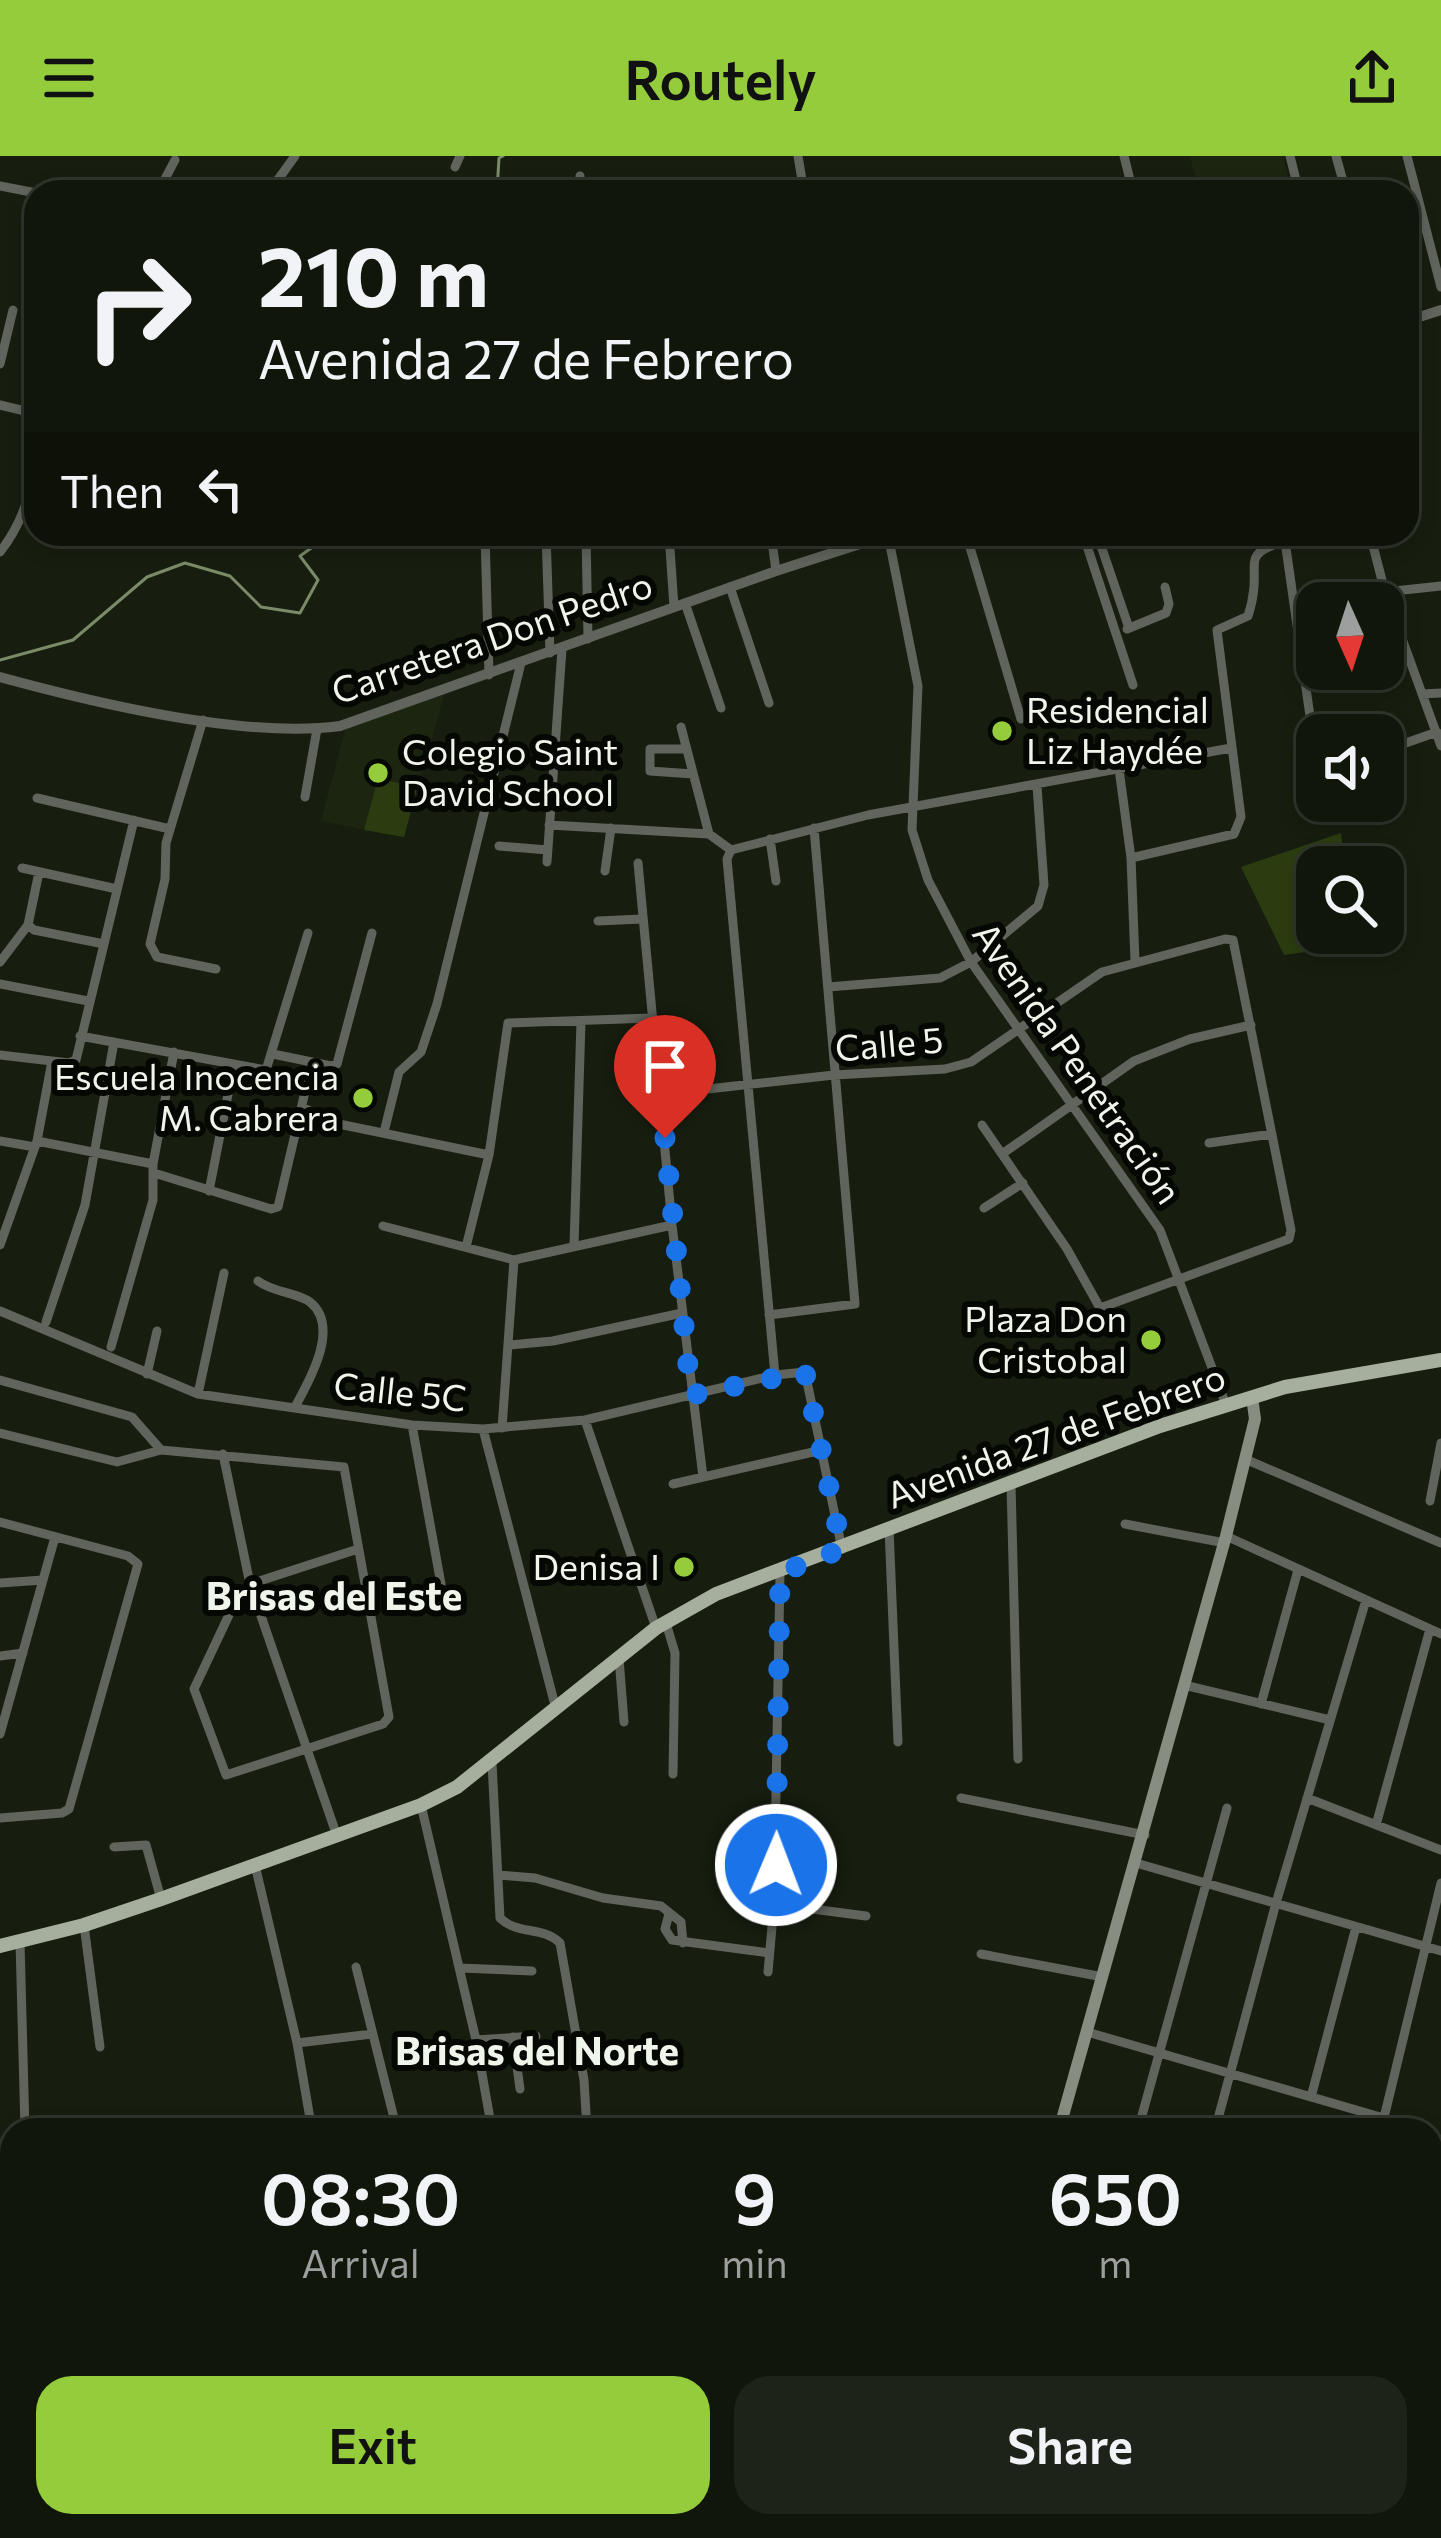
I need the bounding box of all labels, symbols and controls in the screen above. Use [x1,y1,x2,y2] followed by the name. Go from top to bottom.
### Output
[36,45,102,111] icon: menu
[624,45,817,111] text: Routely
[1339,45,1405,111] icon: share
[258,222,489,324] text: 210 m
[60,228,216,384] icon: right
[258,324,794,390] text: Avenida 27 de Febrero
[188,456,254,522] icon: left
[60,462,164,517] text: Then
[325,561,657,712] street label: Carretera Don Pedro
[1296,582,1404,690] north arrow
[1296,582,1404,954] map controls
[1026,686,1209,771] place label: Residencial Liz Haydée
[1296,714,1404,822] button: sound
[989,718,1015,744] marker: Residencial Liz Haydée
[402,728,618,813] place label: Colegio Saint David School
[365,760,391,786] marker: Colegio Saint David School
[1296,846,1404,954] button: search
[965,913,1192,1211] street label: Avenida Penetración
[614,1015,716,1138] pin
[833,1015,945,1069] street label: Calle 5
[632,1033,698,1099] icon: arrive
[54,1053,339,1138] place label: Escuela Inocencia M. Cabrera
[350,1085,376,1111] marker: Escuela Inocencia M. Cabrera
[964,1295,1127,1380] place label: Plaza Don Cristobal
[1138,1327,1164,1353] marker: Plaza Don Cristobal
[880,1352,1231,1516] street label: Avenida 27 de Febrero
[332,1361,469,1419] street label: Calle 5C
[532,1543,660,1587] place label: Denisa I
[671,1554,697,1580] marker: Denisa I
[206,1570,462,1618] district label: Brisas del Este
[713,1802,839,1928] position arrow
[395,2025,679,2073] district label: Brisas del Norte
[261,2152,460,2240] text: 08:30
[732,2152,777,2240] text: 9
[1049,2152,1182,2240] text: 650
[302,2238,420,2286] text: Arrival
[721,2238,788,2286] text: min
[1098,2238,1132,2286] text: m
[36,2376,710,2514] button: Exit
[734,2376,1407,2514] button: Share

